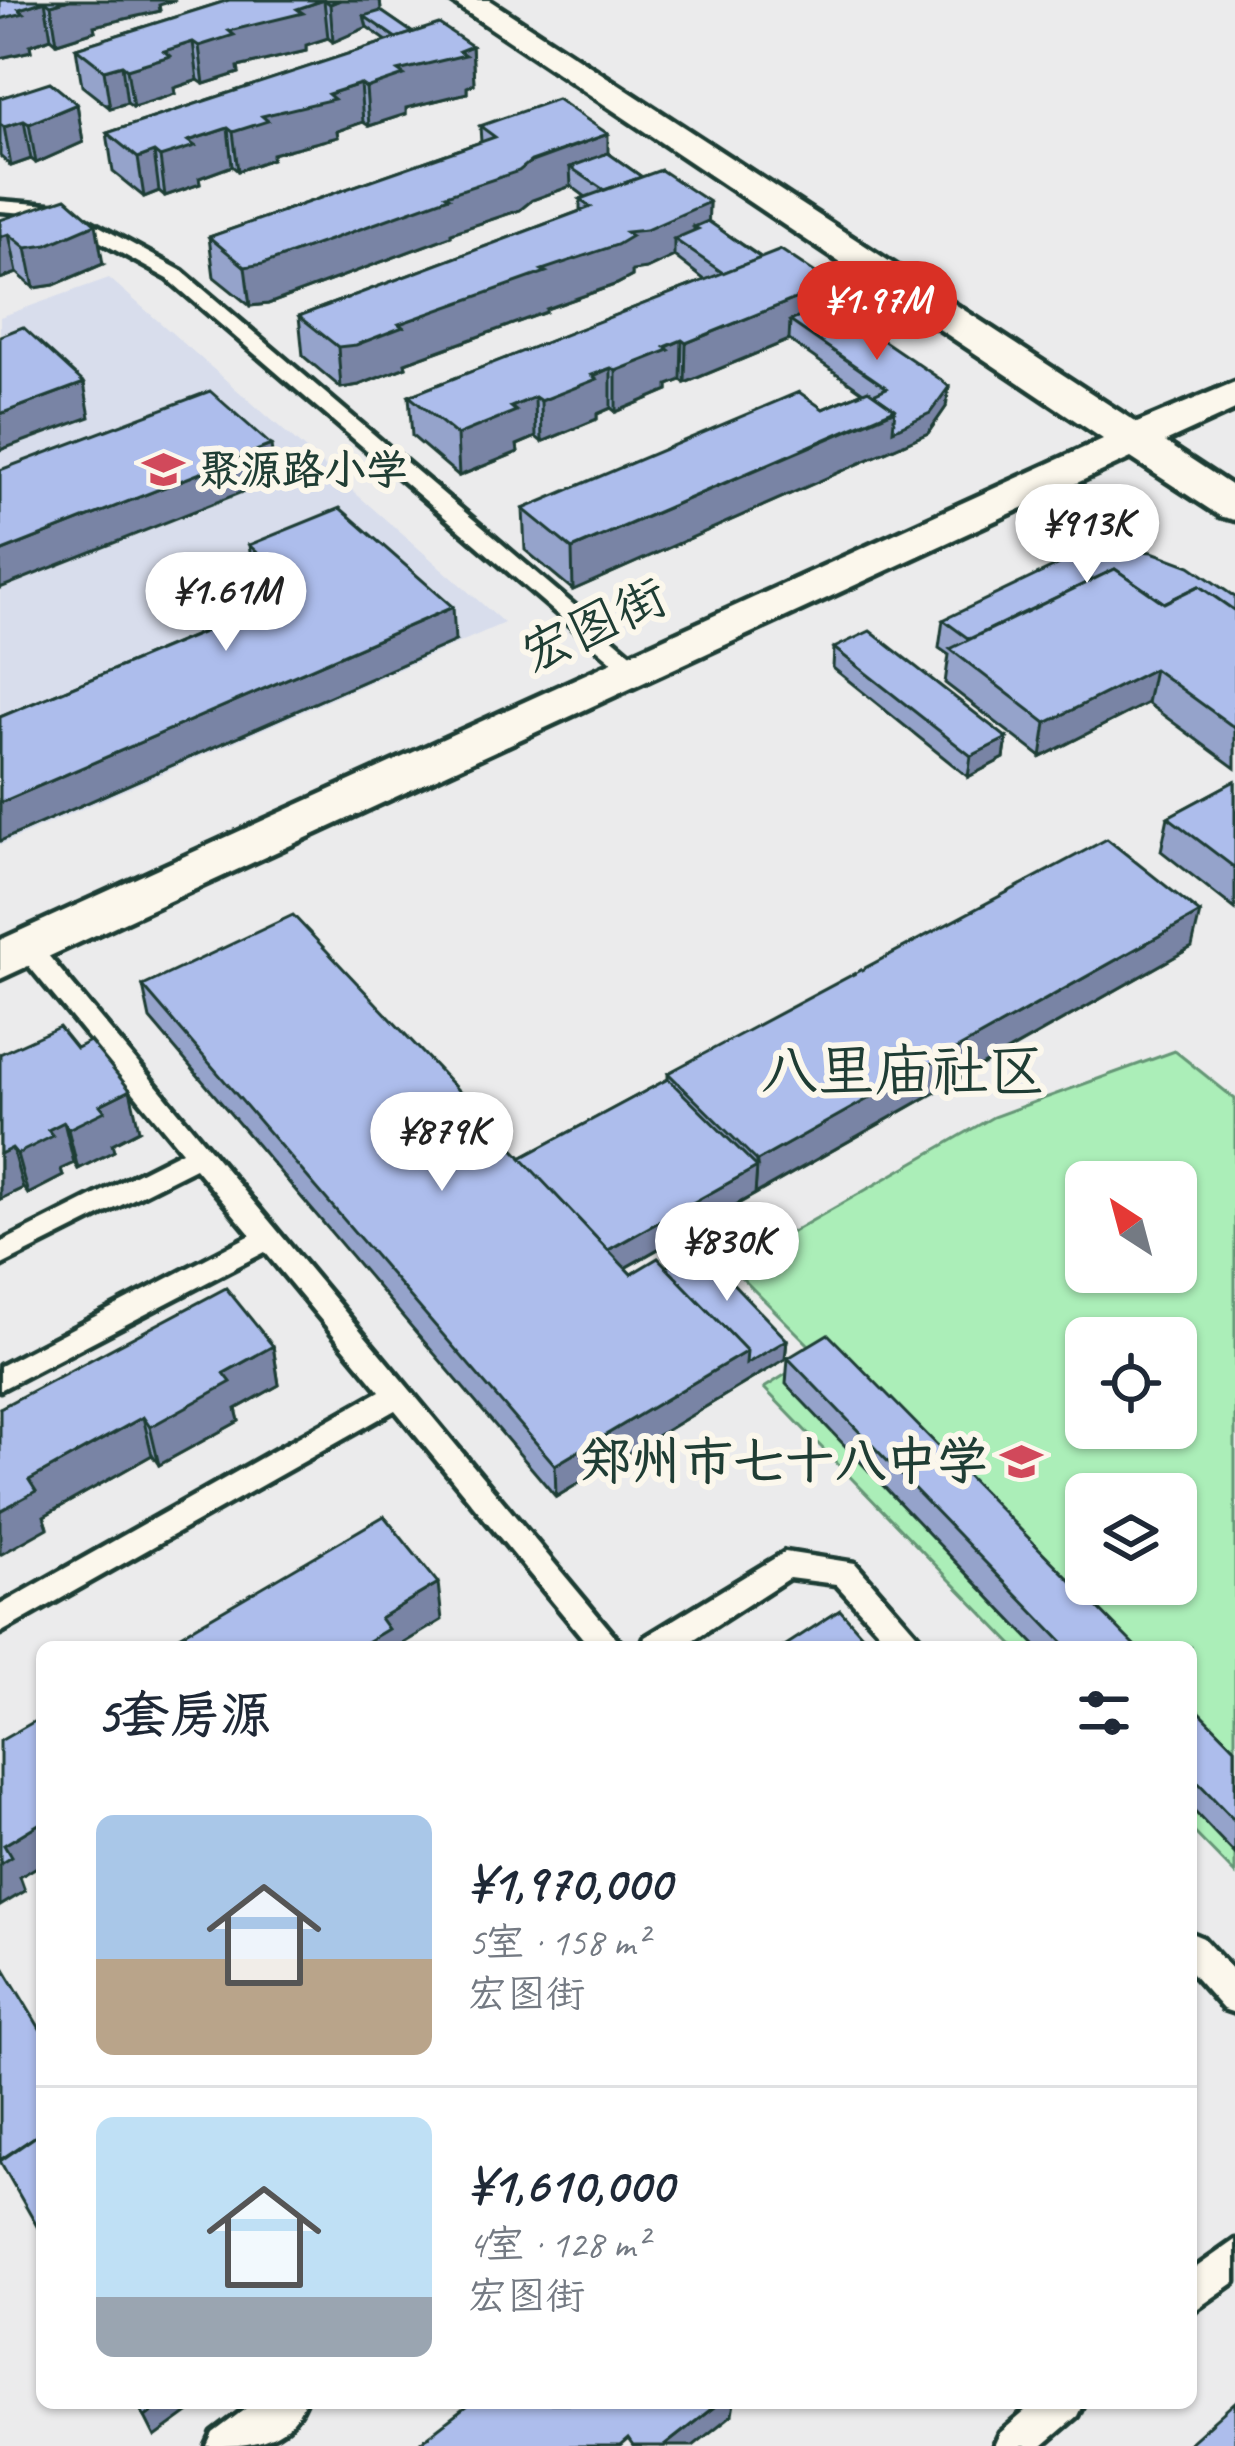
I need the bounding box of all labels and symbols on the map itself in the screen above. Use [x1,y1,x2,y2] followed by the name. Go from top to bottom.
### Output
[779,261,975,363] pin: ¥1.97M
[198,444,408,497] place label: 聚源路小学
[141,447,187,493] school or university icon: 聚源路小学
[1003,484,1171,586] pin: ¥913K
[128,552,324,654] pin: ¥1.61M
[511,564,677,686] street label: 宏图街
[761,1035,1046,1107] district label: 八里庙社区
[358,1092,526,1194] pin: ¥879K
[1065,1161,1197,1293] north arrow
[643,1202,811,1304] pin: ¥830K
[580,1429,988,1493] place label: 郑州市七十八中学
[999,1438,1045,1484] school or university icon: 郑州市七十八中学

